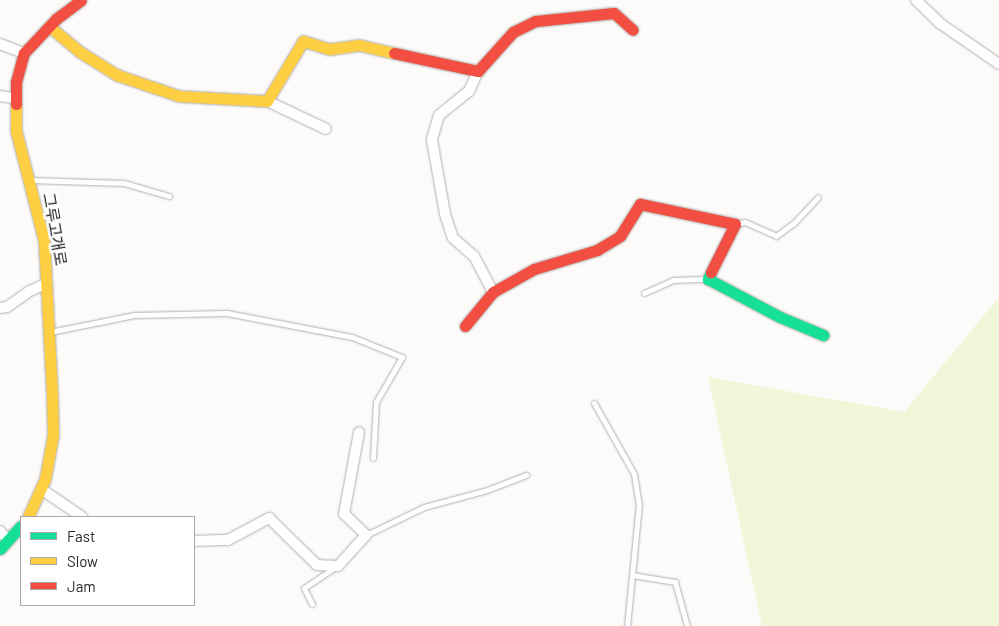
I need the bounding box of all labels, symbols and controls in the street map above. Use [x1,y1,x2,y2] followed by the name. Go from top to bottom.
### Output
[39,191,71,267] street label: 그루고개로
[20,516,195,606] legend
[67,527,95,545] text: Fast
[67,552,98,570] text: Slow
[67,577,96,595] text: Jam

